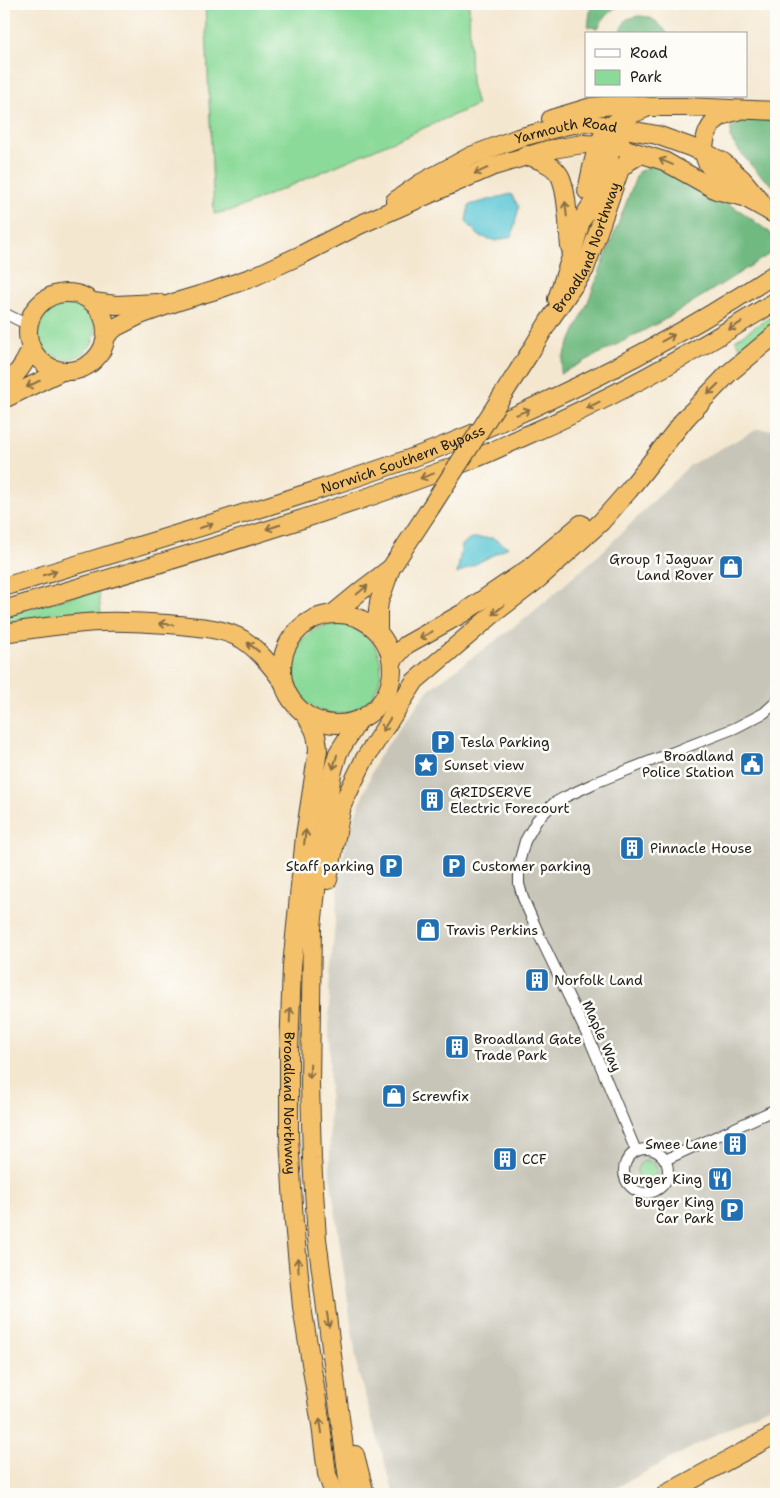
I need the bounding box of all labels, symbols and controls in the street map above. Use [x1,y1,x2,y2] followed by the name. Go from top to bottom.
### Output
[585,32,748,98] legend
[630,43,668,63] text: Road
[630,67,662,87] text: Park
[513,113,619,148] street label: Yarmouth Road
[659,157,674,166] one-way arrow
[474,167,489,177] one-way arrow
[548,180,624,316] street label: Broadland Northway
[561,201,571,217] one-way arrow
[728,322,742,332] one-way arrow
[661,333,676,343] one-way arrow
[26,380,41,389] one-way arrow
[707,383,719,395] one-way arrow
[585,400,600,410] one-way arrow
[515,406,530,416] one-way arrow
[318,421,488,497] street label: Norwich Southern Bypass
[419,471,435,481] one-way arrow
[198,520,214,530] one-way arrow
[265,523,281,533] one-way arrow
[609,550,714,584] place label: Group 1 Jaguar Land Rover
[718,554,744,580] shop icon: Group 1 Jaguar Land Rover
[42,567,58,577] one-way arrow
[355,585,369,595] one-way arrow
[492,604,505,615] one-way arrow
[158,619,174,629] one-way arrow
[419,631,434,640] one-way arrow
[247,642,260,653] one-way arrow
[381,718,391,732] one-way arrow
[430,729,456,755] parking icon: Tesla Parking
[460,733,550,751] place label: Tesla Parking
[642,747,734,781] place label: Broadland Police Station
[739,751,765,777] public building icon: Broadland Police Station
[413,752,439,778] place icon: Sunset view
[330,753,340,769] one-way arrow
[444,756,524,774] place label: Sunset view
[450,783,570,817] place label: GRIDSERVE Electric Forecourt
[419,787,445,813] building icon: GRIDSERVE Electric Forecourt
[300,829,310,845] one-way arrow
[619,835,645,861] building icon: Pinnacle House
[650,839,752,857] place label: Pinnacle House
[378,853,404,879] parking icon: Staff parking
[441,853,467,879] parking icon: Customer parking
[286,857,374,875] place label: Staff parking
[472,857,591,875] place label: Customer parking
[415,917,441,943] shop icon: Travis Perkins
[446,921,538,939] place label: Travis Perkins
[524,967,550,993] building icon: Norfolk Land
[554,971,643,989] place label: Norfolk Land
[578,998,626,1074] street label: Maple Way
[285,1007,295,1024] one-way arrow
[474,1030,582,1064] place label: Broadland Gate Trade Park
[280,1031,300,1175] street label: Broadland Northway
[444,1034,470,1060] building icon: Broadland Gate Trade Park
[305,1062,315,1079] one-way arrow
[381,1083,407,1109] shop icon: Screwfix
[412,1087,469,1105] place label: Screwfix
[722,1131,748,1157] building icon: Smee Lane
[645,1135,718,1153] place label: Smee Lane
[492,1146,518,1172] building icon: CCF
[522,1150,547,1168] place label: CCF
[707,1166,733,1192] restaurant icon: Burger King
[623,1170,702,1188] place label: Burger King
[635,1193,714,1227] place label: Burger King Car Park
[719,1197,745,1223] parking icon: Burger King Car Park
[293,1257,303,1273] one-way arrow
[323,1312,333,1328] one-way arrow
[316,1418,326,1434] one-way arrow

